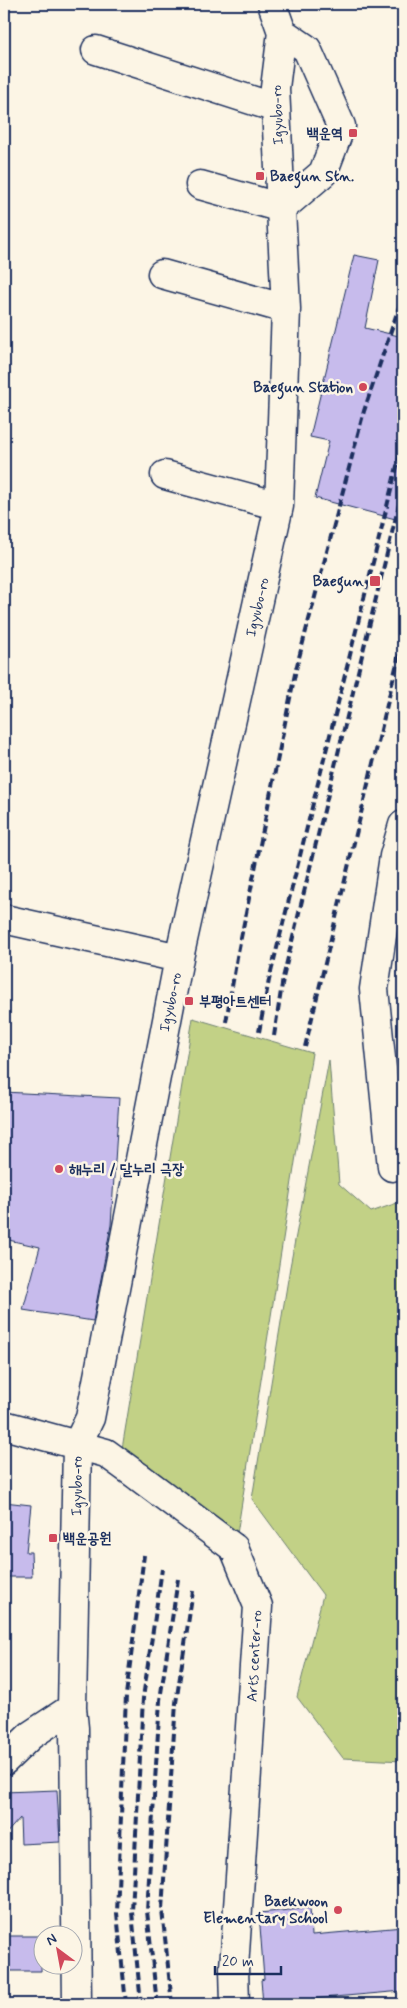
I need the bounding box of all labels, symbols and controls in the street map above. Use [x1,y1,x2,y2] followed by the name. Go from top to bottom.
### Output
[267,85,289,145] street label: Igyubo-ro
[307,124,343,144] place label: 백운역
[347,127,359,139] marker: 백운역
[270,167,354,189] place label: Baegun Stn.
[254,170,266,182] marker: Baegun Stn.
[253,378,353,400] place label: Baegun Station
[357,381,369,393] marker: Baegun Station
[313,572,364,594] place label: Baegun
[368,574,382,588] marker: Baegun
[241,576,274,639] street label: Igyubo-ro
[155,971,187,1034] street label: Igyubo-ro
[199,992,271,1012] place label: 부평아트센터
[183,995,195,1007] marker: 부평아트센터
[69,1160,184,1180] place label: 해누리 / 달누리 극장
[53,1163,65,1175] marker: 해누리 / 달누리 극장
[68,1456,88,1516] street label: Igyubo-ro
[63,1529,111,1549] place label: 백운공원
[47,1532,59,1544] marker: 백운공원
[243,1610,267,1703] street label: Arts center-ro
[203,1892,328,1929] place label: Baekwoon Elementary School
[332,1904,344,1916] marker: Baekwoon Elementary School
[32,1926,82,1976] north arrow
[43,1930,60,1950] text: N
[215,1943,281,1975] scale bar
[222,1952,254,1972] text: 20 m

